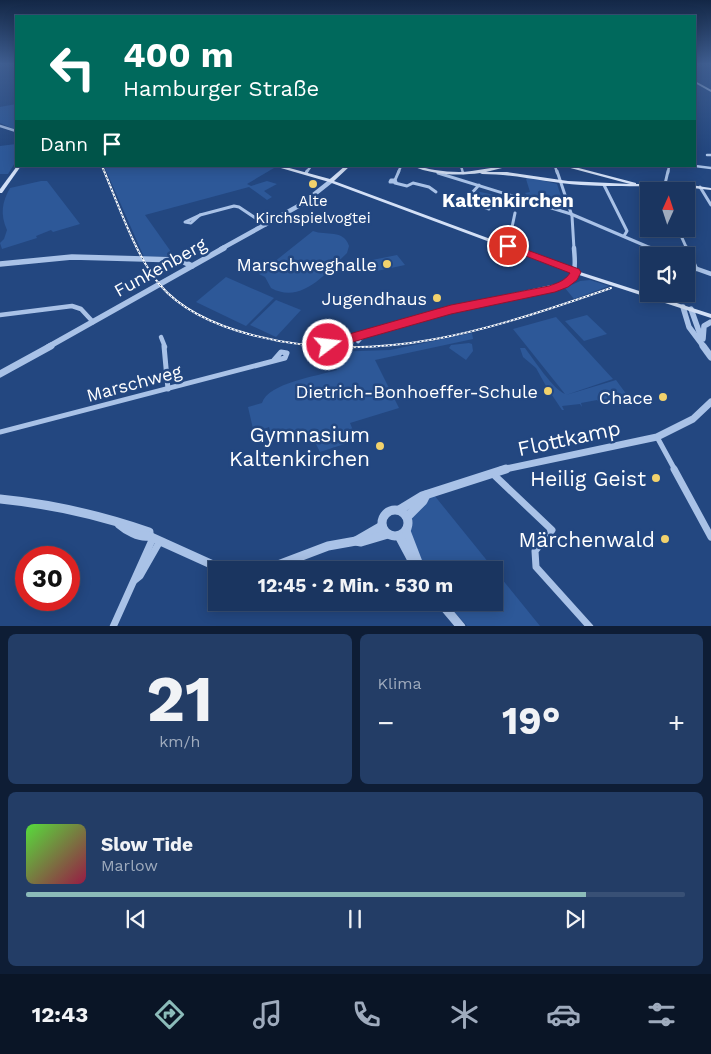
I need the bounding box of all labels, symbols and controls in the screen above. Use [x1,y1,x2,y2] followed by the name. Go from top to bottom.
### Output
[123,34,234,76] text: 400 m
[40,35,105,100] icon: left
[123,76,319,101] text: Hamburger Straße
[98,130,126,158] icon: arrive
[40,133,88,156] text: Dann
[307,178,319,190] marker: Alte Kirchspielvogtei
[640,182,695,238] north arrow
[640,182,695,302] map controls
[442,189,574,212] district label: Kaltenkirchen
[255,192,371,227] place label: Alte Kirchspielvogtei
[487,225,529,267] pin
[494,232,522,260] icon: arrive
[110,233,210,301] street label: Funkenberg
[640,247,695,302] button: sound
[237,254,377,275] place label: Marschweghalle
[381,258,393,270] marker: Marschweghalle
[322,288,427,309] place label: Jugendhaus
[431,292,443,304] marker: Jugendhaus
[301,318,353,370] position arrow
[84,360,184,406] street label: Marschweg
[295,381,538,402] place label: Dietrich-Bonhoeffer-Schule
[542,385,554,397] marker: Dietrich-Bonhoeffer-Schule
[599,387,653,408] place label: Chace
[657,391,669,403] marker: Chace
[515,415,623,461] street label: Flottkamp
[229,422,370,471] place label: Gymnasium Kaltenkirchen
[374,440,386,452] marker: Gymnasium Kaltenkirchen
[530,466,646,491] place label: Heilig Geist
[650,472,662,484] marker: Heilig Geist
[519,527,655,552] place label: Märchenwald
[659,533,671,545] marker: Märchenwald
[15,546,80,611] speed limit sign: 30
[258,574,453,597] text: 12:45 · 2 Min. · 530 m
[146,661,213,737] text: 21
[378,674,421,693] text: Klima
[502,699,561,743] text: 19°
[378,706,394,739] text: −
[668,706,685,739] text: +
[159,732,200,751] text: km/h
[101,833,193,856] text: Slow Tide
[101,856,158,875] text: Marlow
[122,905,150,933] icon: previous
[341,905,369,933] icon: pause
[561,905,589,933] icon: next
[152,997,187,1032] icon: directions
[250,997,285,1032] icon: music
[349,997,384,1032] icon: phone
[447,997,482,1032] icon: climate
[546,997,581,1032] icon: car
[644,997,679,1032] icon: filters
[32,1002,88,1027] text: 12:43

